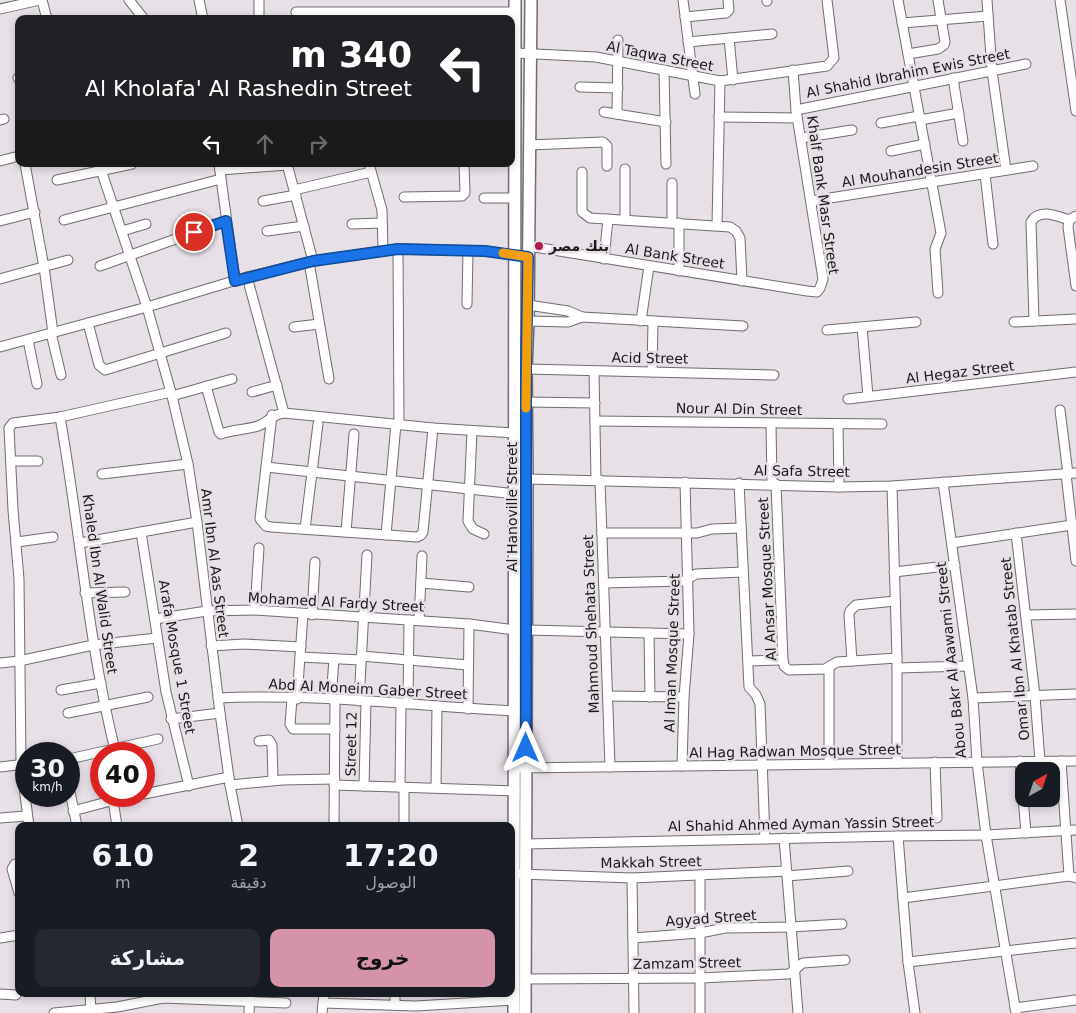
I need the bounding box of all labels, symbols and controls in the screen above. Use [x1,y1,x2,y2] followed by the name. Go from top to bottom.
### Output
[290,35,412,75] text: 340 m
[430,35,495,100] icon: left
[605,38,715,74] street label: Al Taqwa Street
[805,45,1012,101] street label: Al Shahid Ibrahim Ewis Street
[85,76,412,101] text: Al Kholafa' Al Rashedin Street
[804,115,842,276] street label: Khalf Bank Masr Street
[198,130,226,158] icon: left
[251,130,279,158] icon: ahead
[304,130,332,158] icon: right
[841,150,1000,190] street label: Al Mouhandesin Street
[173,211,215,253] pin
[180,218,208,246] icon: arrive
[548,238,609,255] place label: بنك مصر
[533,240,545,252] marker: بنك مصر
[624,240,726,272] street label: Al Bank Street
[611,349,689,367] street label: Acid Street
[905,357,1016,387] street label: Al Hegaz Street
[676,400,803,418] street label: Nour Al Din Street
[504,441,520,572] street label: Al Hanoville Street
[754,462,851,480] street label: Al Safa Street
[198,488,232,639] street label: Amr Ibn Al Aas Street
[79,493,121,676] street label: Khaled Ibn Al Walid Street
[755,496,779,661] street label: Al Ansar Mosque Street
[580,534,602,714] street label: Mahmoud Shehata Street
[997,556,1033,741] street label: Omar Ibn Al Khatab Street
[933,560,969,759] street label: Abou Bakr Al Aawami Street
[661,573,683,733] street label: Al Iman Mosque Street
[156,579,199,736] street label: Arafa Mosque 1 Street
[247,589,425,615] street label: Mohamed Al Fardy Street
[268,676,469,702] street label: Abd Al Moneim Gaber Street
[342,711,360,777] street label: Street 12
[499,721,551,773] position arrow
[689,741,902,761] street label: Al Hag Radwan Mosque Street
[90,742,155,807] speed limit sign: 40
[30,754,65,783] text: 30
[1015,762,1060,808] north arrow
[1015,762,1060,807] map controls
[32,780,63,794] text: km/h
[668,814,935,834] street label: Al Shahid Ahmed Ayman Yassin Street
[91,838,154,873] text: 610
[238,838,259,873] text: 2
[343,838,439,873] text: 17:20
[600,853,702,871] street label: Makkah Street
[115,873,131,892] text: m
[230,873,267,892] text: دقيقة
[365,873,416,892] text: الوصول
[665,907,758,929] street label: Agyad Street
[35,929,260,987] button: مشاركة
[270,929,495,987] button: خروج
[633,954,742,972] street label: Zamzam Street

